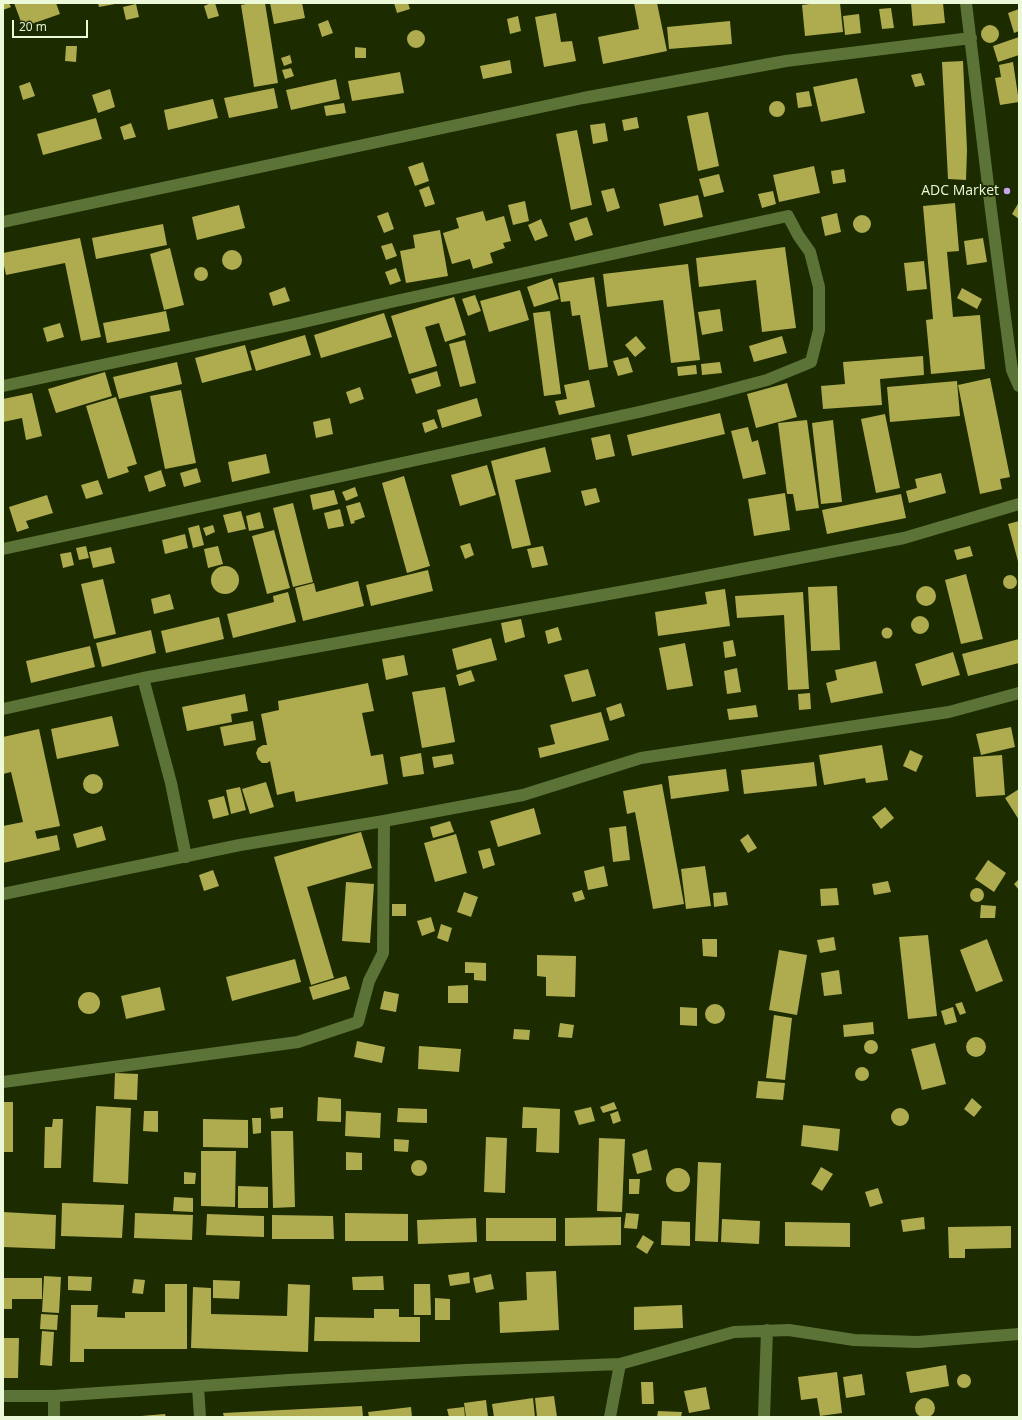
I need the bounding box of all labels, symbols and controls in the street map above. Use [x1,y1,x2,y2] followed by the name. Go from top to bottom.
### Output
[14,12,90,38] scale bar
[19,18,47,35] text: 20 m
[921,183,999,199] place label: ADC Market
[1002,186,1012,196] marker: ADC Market

